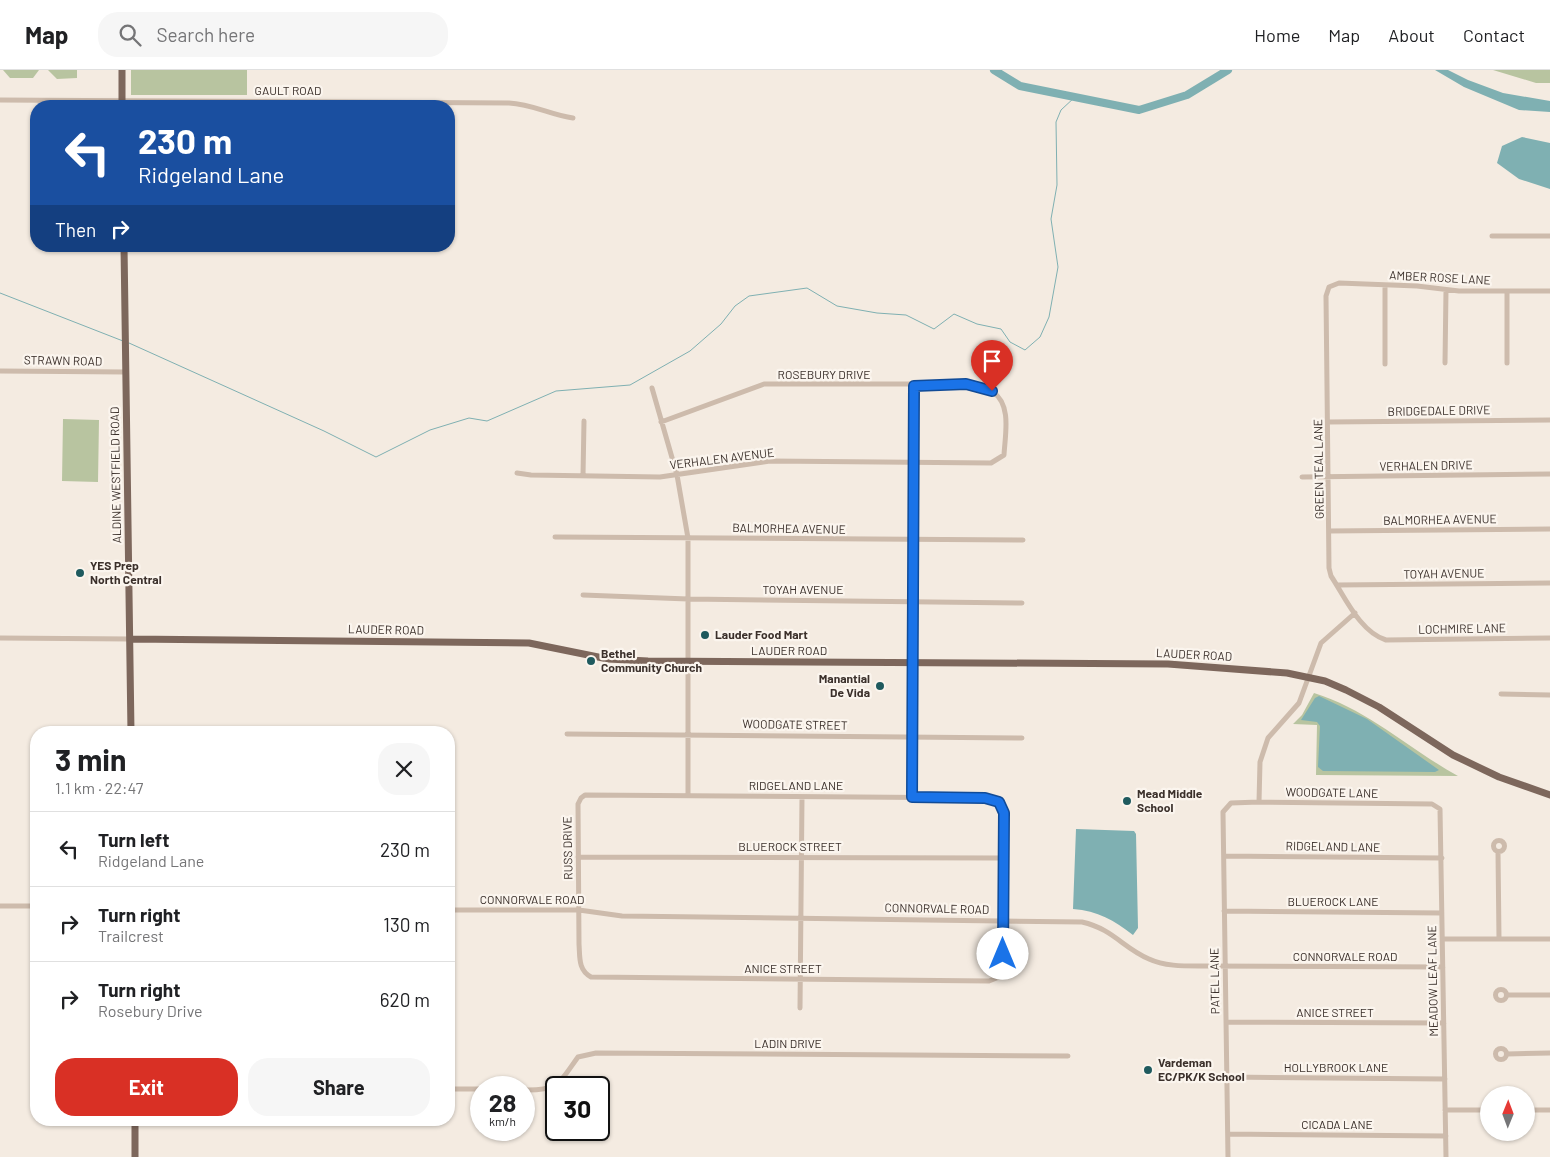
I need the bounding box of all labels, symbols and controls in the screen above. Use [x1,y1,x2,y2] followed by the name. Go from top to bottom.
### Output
[98,12,448,57] search box
[25,20,68,49] text: Map
[116,21,144,49] icon: search
[156,23,255,46] text: Search here
[1254,24,1300,46] text: Home
[1328,24,1360,46] text: Map
[1388,24,1435,46] text: About
[1463,24,1525,46] text: Contact
[255,83,321,97] street label: GAULT ROAD
[138,119,232,161] text: 230 m
[55,120,120,185] icon: left
[138,161,284,187] text: Ridgeland Lane
[106,215,134,243] icon: right
[55,218,96,241] text: Then
[1389,267,1491,287] street label: AMBER ROSE LANE
[971,340,1013,391] pin
[978,347,1006,375] icon: arrive
[24,352,102,368] street label: STRAWN ROAD
[778,367,870,381] street label: ROSEBURY DRIVE
[1387,402,1491,418] street label: BRIDGEDALE DRIVE
[107,407,123,544] street label: ALDINE WESTFIELD ROAD
[1310,419,1326,519] street label: GREEN TEAL LANE
[669,445,775,471] street label: VERHALEN AVENUE
[1379,457,1473,473] street label: VERHALEN DRIVE
[1383,511,1497,527] street label: BALMORHEA AVENUE
[732,520,846,536] street label: BALMORHEA AVENUE
[90,558,162,586] place label: YES Prep North Central
[1403,565,1485,581] street label: TOYAH AVENUE
[74,567,86,579] marker: YES Prep North Central
[763,582,843,596] street label: TOYAH AVENUE
[1418,620,1506,636] street label: LOCHMIRE LANE
[348,621,424,637] street label: LAUDER ROAD
[715,627,808,641] place label: Lauder Food Mart
[699,629,711,641] marker: Lauder Food Mart
[751,643,827,657] street label: LAUDER ROAD
[1156,645,1232,663] street label: LAUDER ROAD
[601,646,702,674] place label: Bethel Community Church
[585,655,597,667] marker: Bethel Community Church
[819,671,870,699] place label: Manantial De Vida
[874,680,886,692] marker: Manantial De Vida
[742,716,848,732] street label: WOODGATE STREET
[55,741,126,777] text: 3 min
[378,743,430,795] button: close
[55,778,143,797] text: 1.1 km · 22:47
[749,778,843,792] street label: RIDGELAND LANE
[1286,784,1379,800] street label: WOODGATE LANE
[1137,786,1203,814] place label: Mead Middle School
[1121,795,1133,807] marker: Mead Middle School
[559,816,575,880] street label: RUSS DRIVE
[98,828,169,851] text: Turn left
[55,835,83,863] icon: left
[380,838,430,861] text: 230 m
[1286,838,1380,854] street label: RIDGELAND LANE
[738,839,842,853] street label: BLUEROCK STREET
[98,851,204,870] text: Ridgeland Lane
[480,892,584,906] street label: CONNORVALE ROAD
[1287,894,1379,908] street label: BLUEROCK LANE
[885,900,989,916] street label: CONNORVALE ROAD
[98,903,180,926] text: Turn right
[55,910,83,938] icon: right
[383,913,430,936] text: 130 m
[1424,925,1440,1037] street label: MEADOW LEAF LANE
[98,926,164,945] text: Trailcrest
[976,927,1028,979] position arrow
[1206,948,1222,1014] street label: PATEL LANE
[1293,949,1397,963] street label: CONNORVALE ROAD
[744,961,822,975] street label: ANICE STREET
[98,978,180,1001] text: Turn right
[55,985,83,1013] icon: right
[380,988,430,1011] text: 620 m
[98,1001,203,1020] text: Rosebury Drive
[1296,1005,1374,1019] street label: ANICE STREET
[754,1036,822,1050] street label: LADIN DRIVE
[1158,1055,1245,1083] place label: Vardeman EC/PK/K School
[55,1058,238,1116] button: Exit
[248,1058,430,1116] button: Share
[1284,1060,1388,1074] street label: HOLLYBROOK LANE
[1142,1064,1154,1076] marker: Vardeman EC/PK/K School
[545,1076,610,1141] speed limit sign: 30
[1480,1086,1535,1141] north arrow
[1480,1086,1535,1141] map controls
[489,1087,516,1117] text: 28
[489,1114,516,1128] text: km/h
[1301,1117,1373,1131] street label: CICADA LANE

